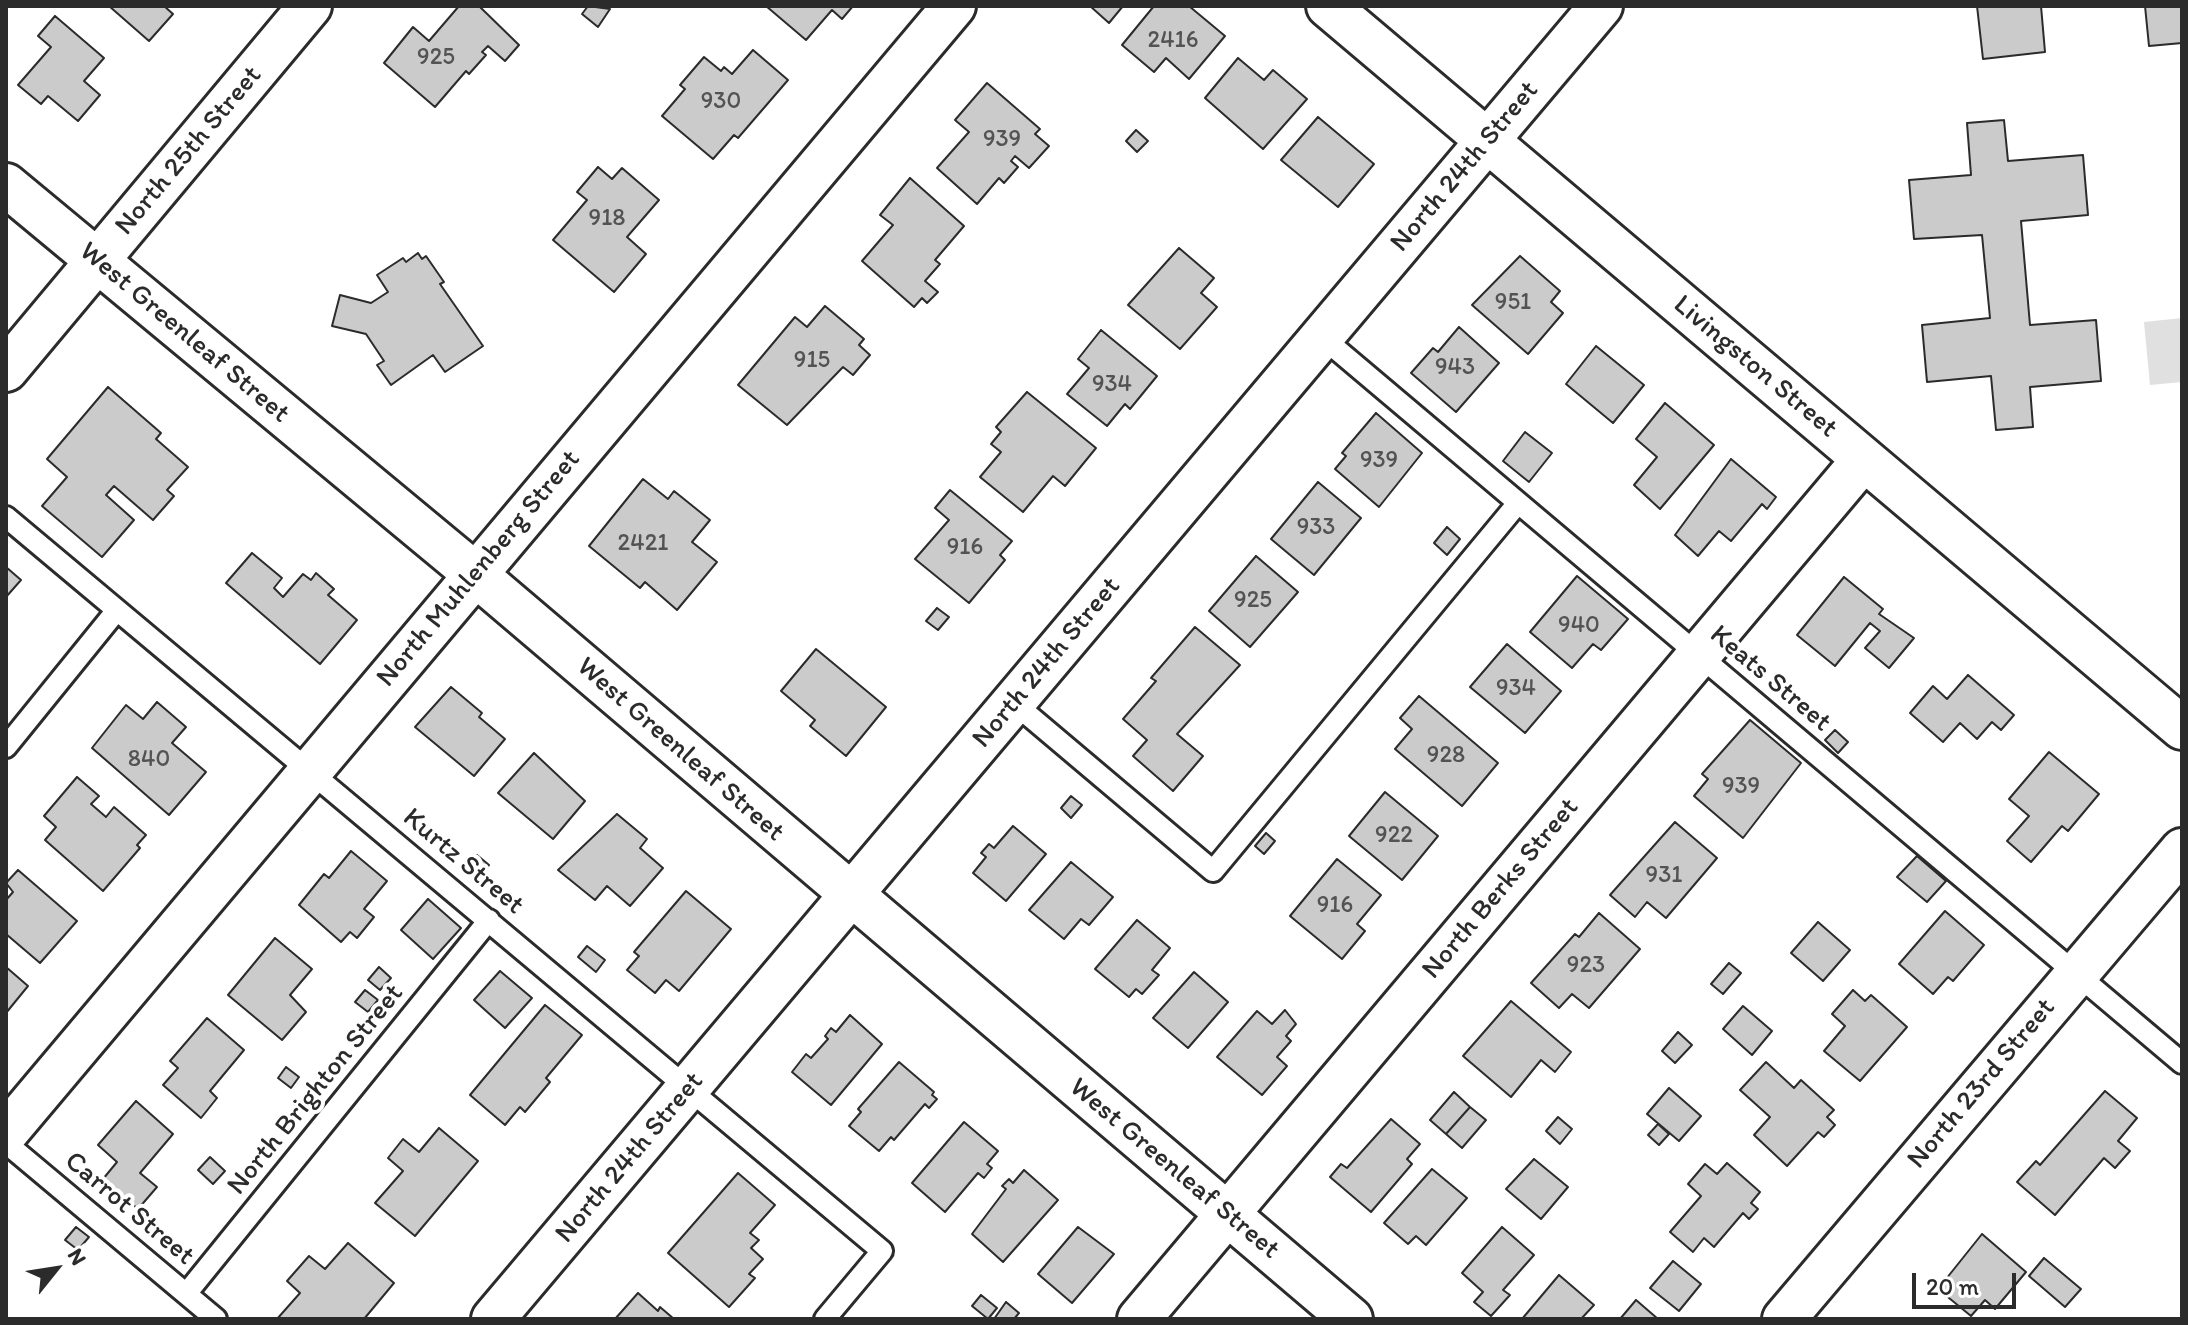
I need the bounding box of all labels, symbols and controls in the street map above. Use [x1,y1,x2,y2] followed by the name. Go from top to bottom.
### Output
[1148,27,1198,55] house number: 2416
[417,44,455,72] house number: 925
[108,60,270,242] street label: North 25th Street
[1384,75,1546,259] street label: North 24th Street
[701,88,741,116] house number: 930
[983,126,1021,154] house number: 939
[589,205,625,233] house number: 918
[72,235,296,431] street label: West Greenleaf Street
[1495,289,1531,317] house number: 951
[1666,289,1844,445] street label: Livingston Street
[794,347,830,375] house number: 915
[1435,354,1475,382] house number: 943
[1092,371,1132,399] house number: 934
[370,444,588,694] street label: North Muhlenberg Street
[1360,447,1398,475] house number: 939
[1297,514,1335,542] house number: 933
[618,530,668,558] house number: 2421
[947,534,983,562] house number: 916
[966,571,1128,755] street label: North 24th Street
[1234,587,1272,615] house number: 925
[1558,612,1600,640] house number: 940
[1702,619,1838,739] street label: Keats Street
[569,651,791,849] street label: West Greenleaf Street
[1496,675,1536,703] house number: 934
[1427,742,1465,770] house number: 928
[128,746,170,774] house number: 840
[1722,773,1760,801] house number: 939
[1416,792,1586,986] street label: North Berks Street
[396,802,530,922] street label: Kurtz Street
[1375,822,1413,850] house number: 922
[1646,862,1682,890] house number: 931
[1317,892,1353,920] house number: 916
[1567,952,1605,980] house number: 923
[221,978,411,1202] street label: North Brighton Street
[1901,992,2063,1176] street label: North 23rd Street
[549,1066,711,1250] street label: North 24th Street
[1062,1071,1286,1267] street label: West Greenleaf Street
[57,1145,201,1273] street label: Carrot Street
[16,1229,96,1309] north arrow
[62,1244,93,1270] text: N
[1916,1257,2020,1307] scale bar
[1926,1272,1979,1301] text: 20 m

